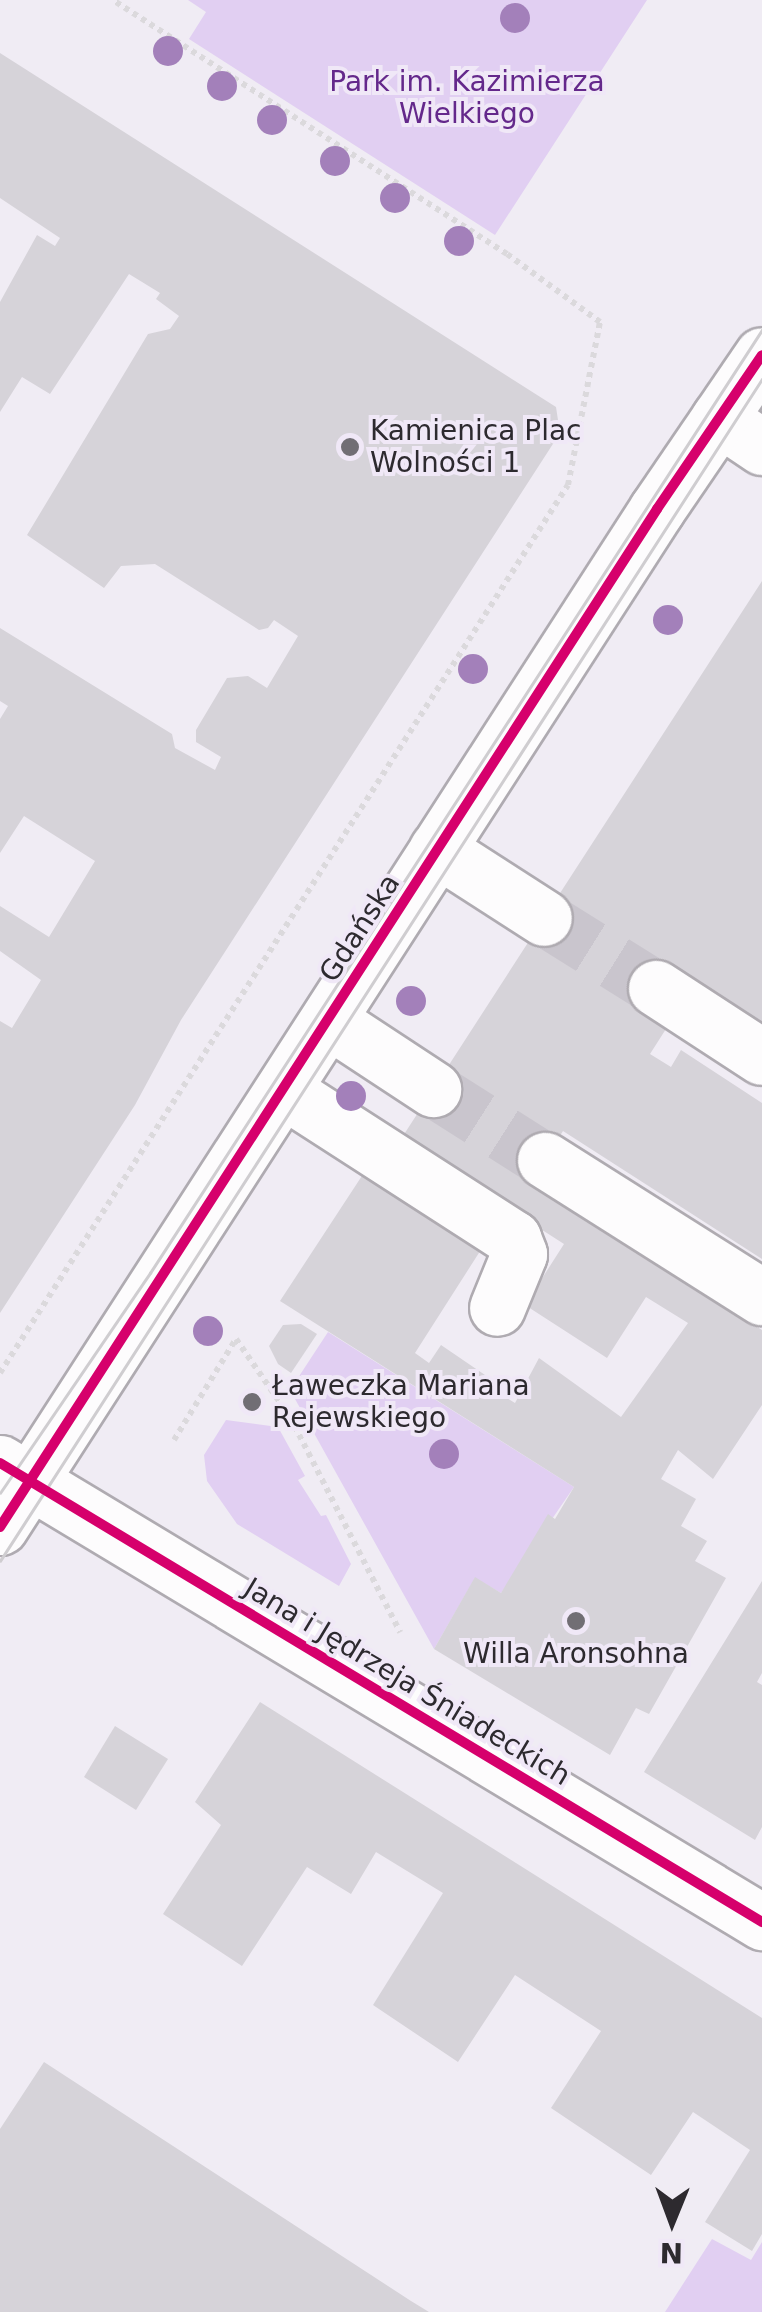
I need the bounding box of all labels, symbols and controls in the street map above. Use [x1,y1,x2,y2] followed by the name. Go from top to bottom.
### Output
[329,65,605,131] park label: Park im. Kazimierza Wielkiego
[370,414,582,480] place label: Kamienica Plac Wolności 1
[339,436,361,458] marker: Kamienica Plac Wolności 1
[313,868,407,988] street label: Gdańska
[272,1369,530,1435] place label: Ławeczka Mariana Rejewskiego
[241,1391,263,1413] marker: Ławeczka Mariana Rejewskiego
[238,1571,576,1793] street label: Jana i Jędrzeja Śniadeckich
[565,1610,587,1632] marker: Willa Aronsohna
[463,1637,689,1671] place label: Willa Aronsohna
[622,2172,722,2272] north arrow
[659,2236,683,2269] text: N

